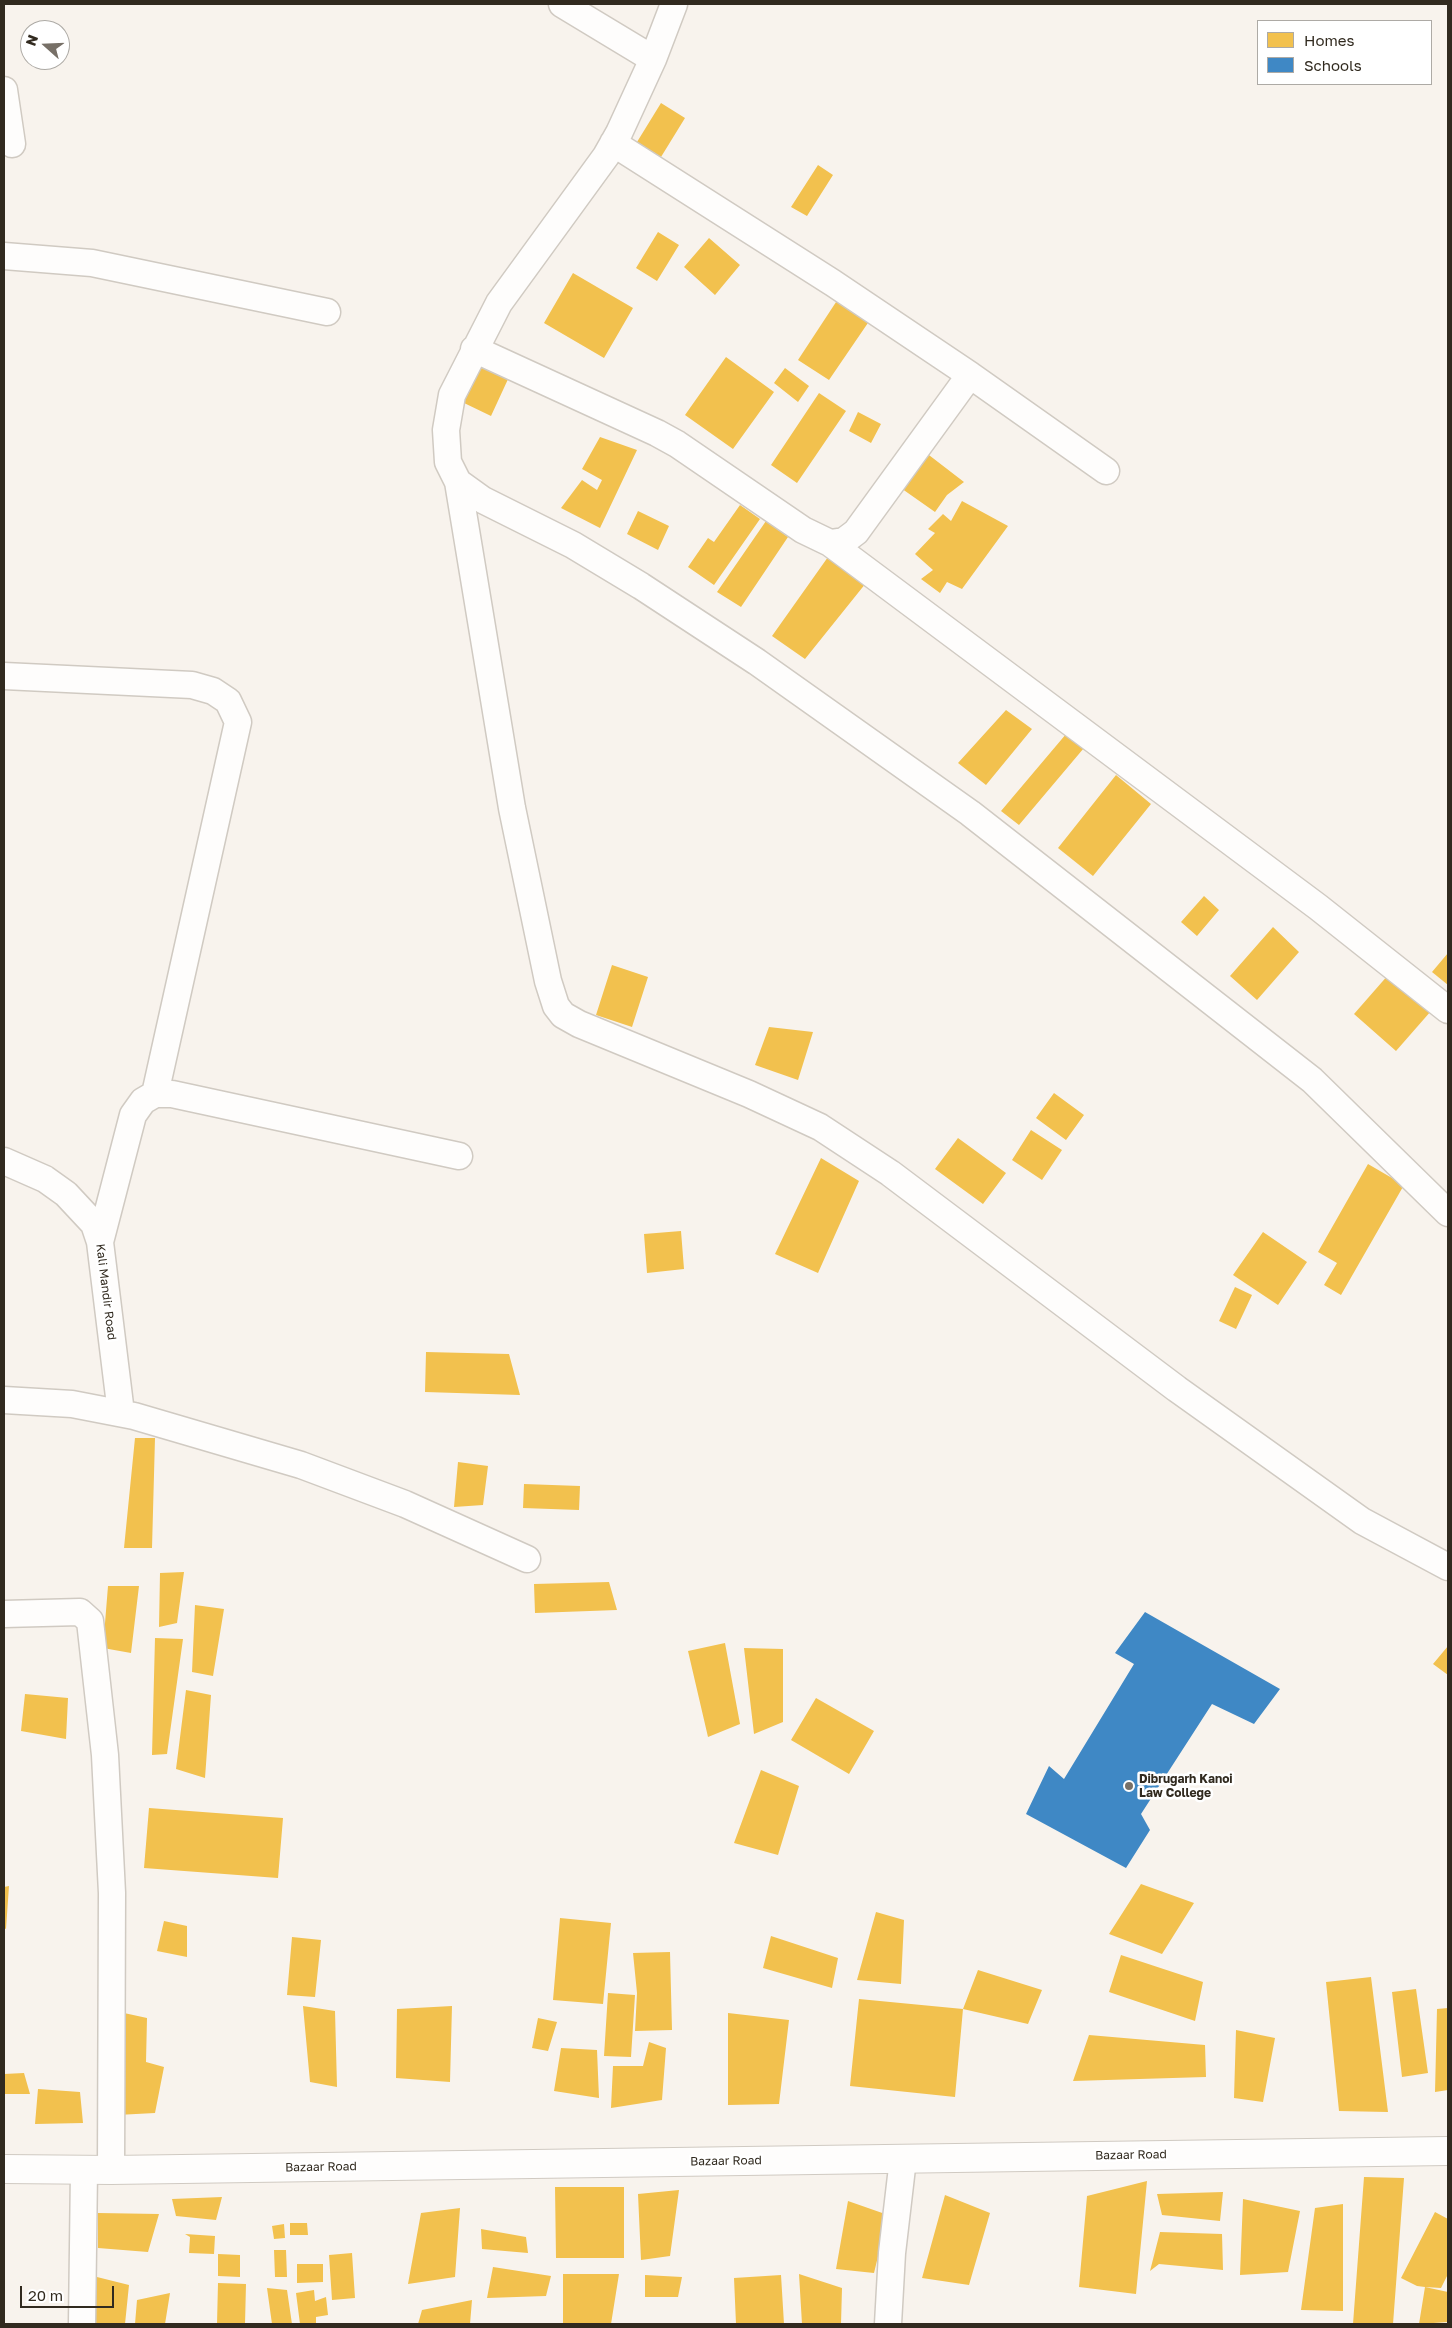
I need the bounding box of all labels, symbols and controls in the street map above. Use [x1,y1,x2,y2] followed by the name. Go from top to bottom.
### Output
[20,20,70,70] north arrow
[1257,20,1432,85] legend
[1304,31,1354,49] text: Homes
[22,32,41,48] text: N
[1304,56,1362,74] text: Schools
[93,1243,119,1341] street label: Kali Mandir Road
[1139,1772,1233,1800] place label: Dibrugarh Kanoi Law College
[1123,1780,1135,1792] marker: Dibrugarh Kanoi Law College
[1095,2147,1167,2163] street label: Bazaar Road
[690,2153,762,2169] street label: Bazaar Road
[285,2159,357,2175] street label: Bazaar Road
[22,2276,116,2308] scale bar
[28,2286,63,2304] text: 20 m

